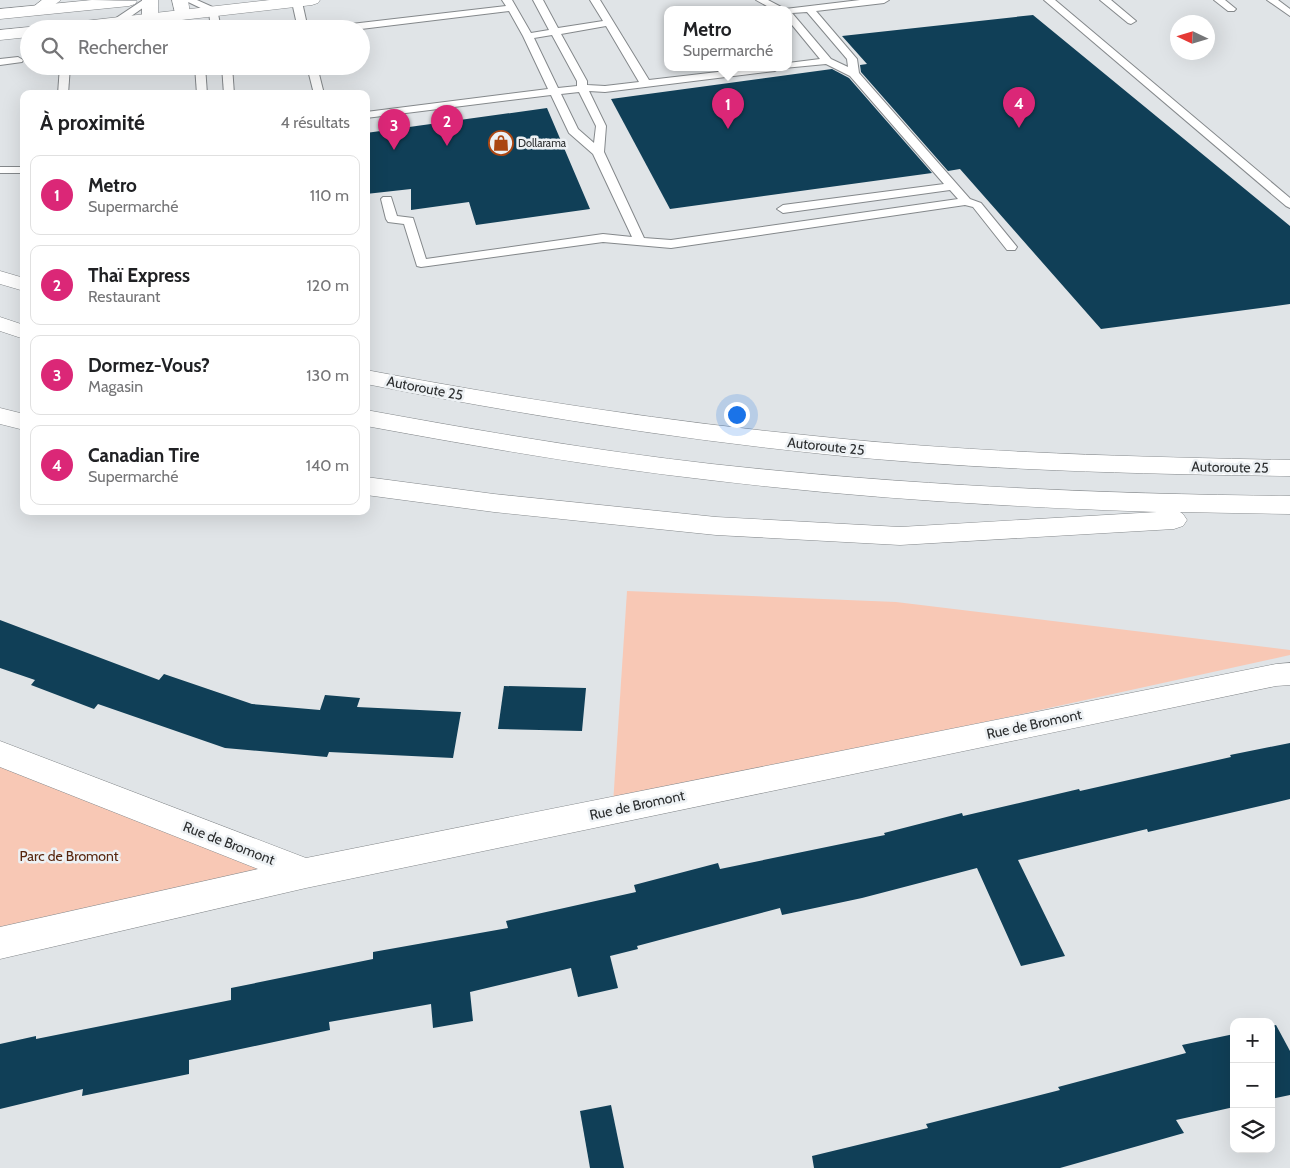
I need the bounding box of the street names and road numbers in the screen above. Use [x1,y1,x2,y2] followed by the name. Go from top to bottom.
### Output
[385,372,465,404] street label: Autoroute 25
[787,433,865,459] street label: Autoroute 25
[1191,457,1269,477] street label: Autoroute 25
[985,705,1083,743] street label: Rue de Bromont
[588,786,686,824] street label: Rue de Bromont
[181,817,278,869] street label: Rue de Bromont

